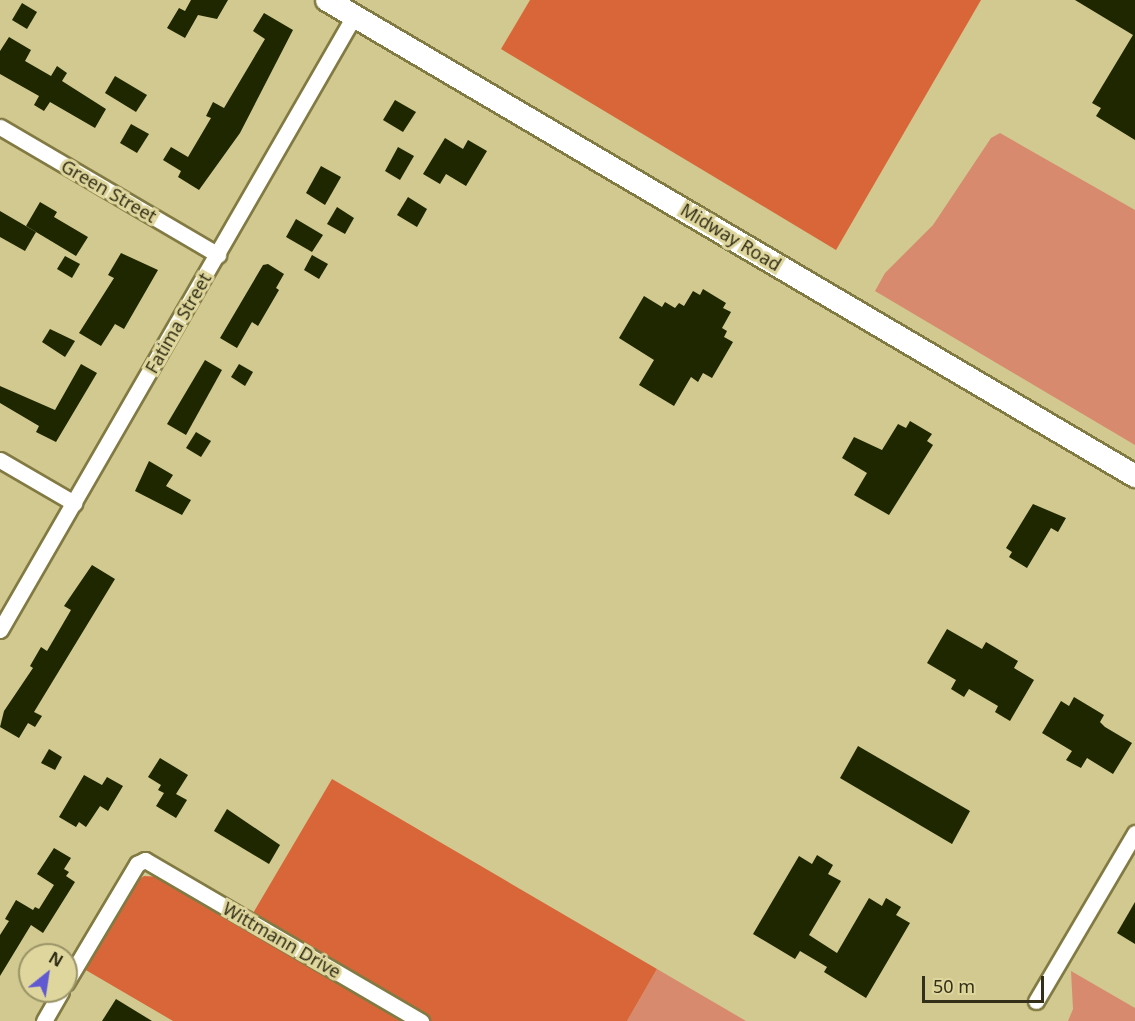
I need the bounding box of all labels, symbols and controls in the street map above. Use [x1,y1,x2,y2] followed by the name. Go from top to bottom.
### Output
[57,155,161,227] street label: Green Street
[677,199,785,275] street label: Midway Road
[141,269,215,377] street label: Fatima Street
[219,897,345,983] street label: Wittmann Drive
[18,943,78,1003] north arrow
[45,946,67,972] text: N
[925,964,1046,1002] scale bar
[933,974,975,998] text: 50 m

